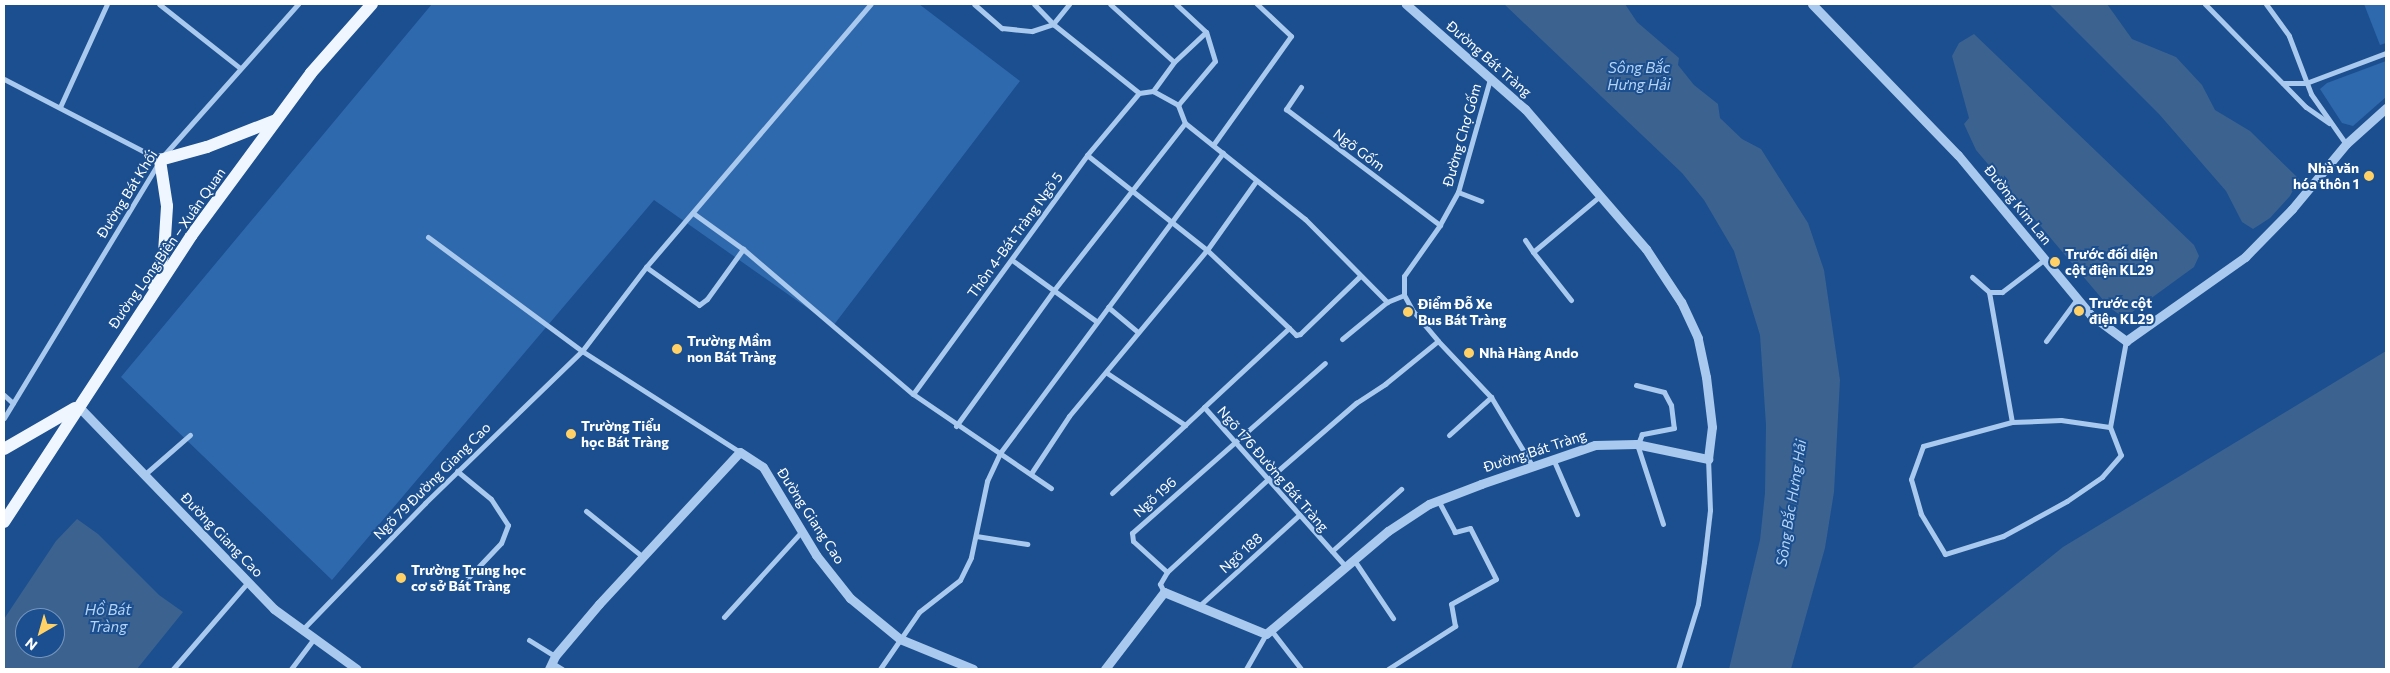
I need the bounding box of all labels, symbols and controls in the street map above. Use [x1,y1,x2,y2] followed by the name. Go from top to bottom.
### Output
[1443,18,1535,100] street label: Đường Bát Tràng
[1607,58,1671,93] water label: Sông Bắc Hưng Hải
[1439,82,1485,188] street label: Đường Chợ Gốm
[1330,125,1388,175] street label: Ngõ Gốm
[93,147,161,241] street label: Đường Bát Khối
[2293,160,2359,192] place label: Nhà văn hóa thôn 1
[1981,162,2055,248] street label: Đường Kim Lan
[105,164,229,332] street label: Đường Long Biên – Xuân Quan
[964,169,1066,301] street label: Thôn 4-Bát Tràng Ngõ 5
[2363,170,2375,182] marker: Nhà văn hóa thôn 1
[2065,246,2158,278] place label: Trước đối diện cột điện KL29
[2049,256,2061,268] marker: Trước đối diện cột điện KL29
[2089,295,2154,328] place label: Trước cột điện KL29
[1418,296,1506,328] place label: Điểm Đỗ Xe Bus Bát Tràng
[2073,305,2085,317] marker: Trước cột điện KL29
[1402,306,1414,318] marker: Điểm Đỗ Xe Bus Bát Tràng
[687,333,776,366] place label: Trường Mầm non Bát Tràng
[671,343,683,355] marker: Trường Mầm non Bát Tràng
[1479,345,1579,361] place label: Nhà Hàng Ando
[1463,347,1475,359] marker: Nhà Hàng Ando
[1214,403,1332,535] street label: Ngõ 176 Đường Bát Tràng
[581,418,669,451] place label: Trường Tiểu học Bát Tràng
[370,419,494,543] street label: Ngõ 79 Đường Giang Cao
[1481,426,1589,476] street label: Đường Bát Tràng
[565,428,577,440] marker: Trường Tiểu học Bát Tràng
[1772,438,1810,568] water label: Sông Bắc Hưng Hải
[774,465,848,567] street label: Đường Giang Cao
[1130,473,1180,521] street label: Ngõ 196
[177,489,267,581] street label: Đường Giang Cao
[1216,529,1266,577] street label: Ngõ 188
[411,562,526,594] place label: Trường Trung học cơ sở Bát Tràng
[395,572,407,584] marker: Trường Trung học cơ sở Bát Tràng
[85,600,131,635] water label: Hồ Bát Tràng
[15,608,65,658] north arrow
[22,634,40,654] text: N

